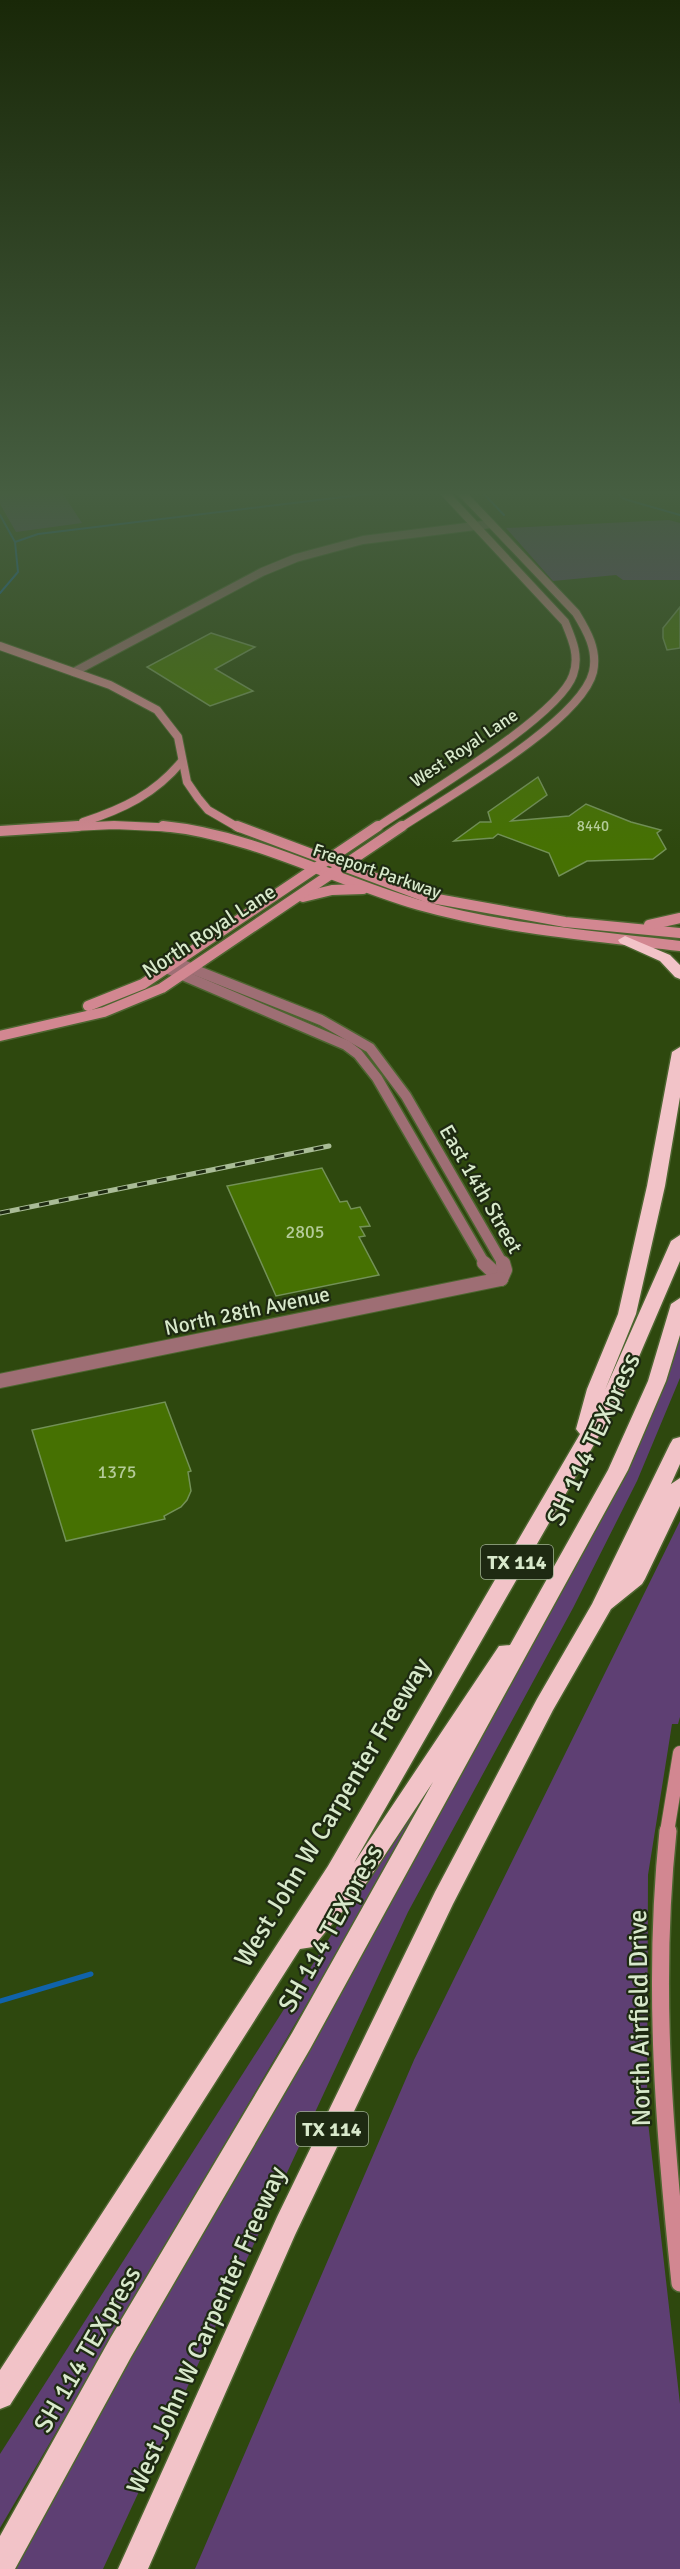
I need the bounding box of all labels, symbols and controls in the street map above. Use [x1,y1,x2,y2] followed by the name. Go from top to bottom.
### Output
[406,704,522,792] street label: West Royal Lane
[577,817,609,835] house number: 8440
[310,839,445,903] street label: Freeport Parkway
[137,878,281,984] street label: North Royal Lane
[434,1120,528,1258] street label: East 14th Street
[286,1221,324,1243] house number: 2805
[162,1281,332,1341] street label: North 28th Avenue
[540,1348,648,1531] street label: SH 114 TEXpress
[98,1461,136,1483] house number: 1375
[481,1545,553,1579] road number: TX 114
[228,1652,438,1973] street label: West John W Carpenter Freeway
[272,1839,390,2018] street label: SH 114 TEXpress
[622,1909,658,2127] street label: North Airfield Drive
[296,2112,368,2146] road number: TX 114
[120,2162,294,2499] street label: West John W Carpenter Freeway
[27,2261,148,2438] street label: SH 114 TEXpress

